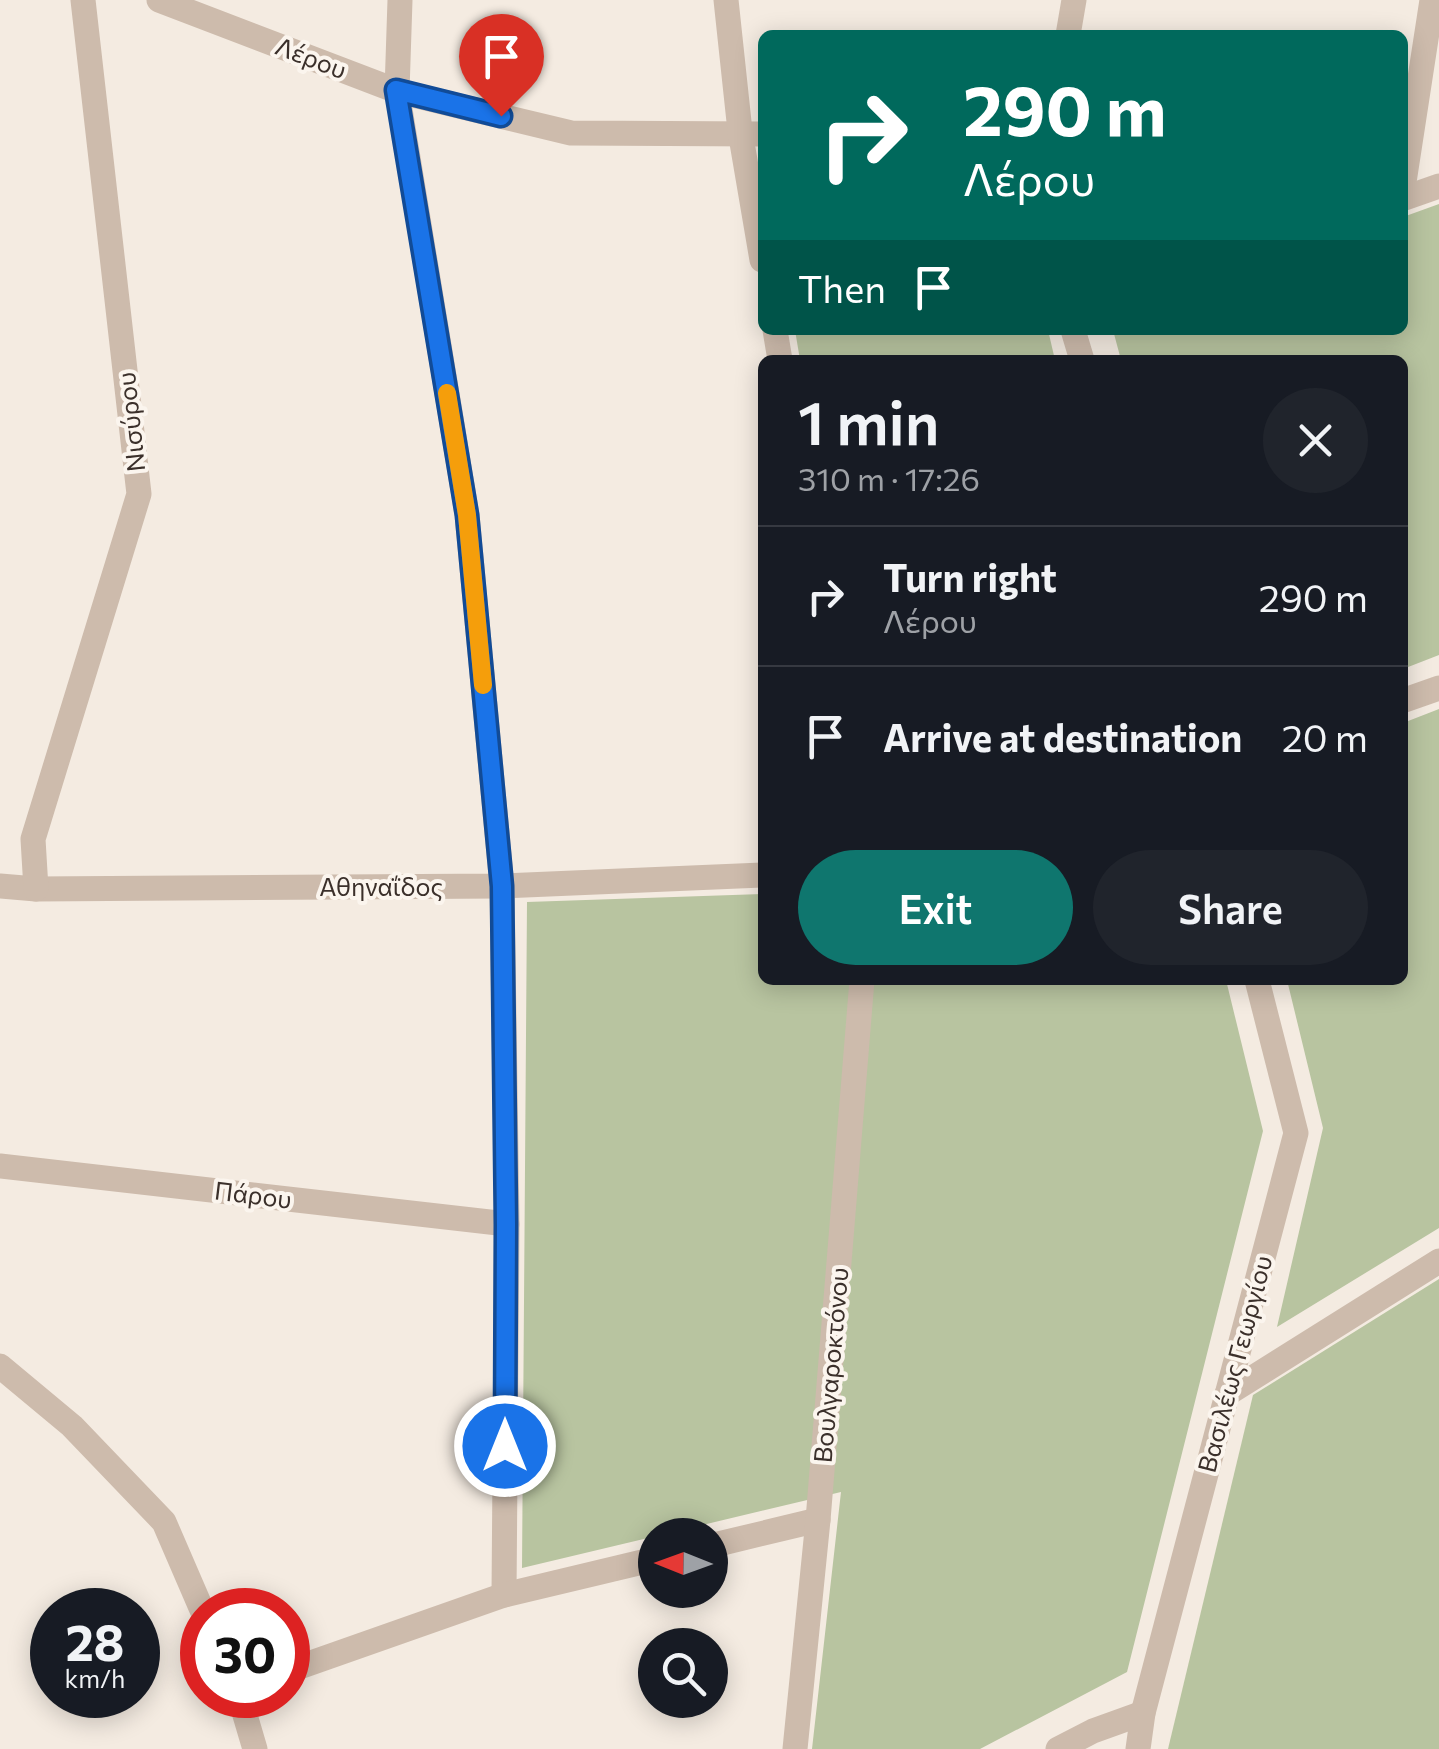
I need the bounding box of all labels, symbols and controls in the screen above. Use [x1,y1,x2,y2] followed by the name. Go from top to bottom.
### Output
[459,14,544,117] pin
[474,29,529,84] icon: arrive
[272,30,351,84] street label: Λέρου
[963,65,1167,150] text: 290 m
[798,70,928,200] icon: right
[963,150,1095,205] text: Λέρου
[906,260,961,315] icon: arrive
[798,264,886,311] text: Then
[110,371,150,473] street label: Νισύρου
[798,384,939,457] text: 1 min
[1263,388,1368,493] button: close
[798,458,980,498] text: 310 m · 17:26
[883,553,1057,600] text: Turn right
[798,569,853,624] icon: right
[1259,573,1368,620] text: 290 m
[883,600,977,640] text: Λέρου
[798,709,853,764] icon: arrive
[883,713,1242,760] text: Arrive at destination
[1282,713,1368,760] text: 20 m
[798,850,1073,965] button: Exit
[1093,850,1368,965] button: Share
[319,871,443,901] street label: Αθηναΐδος
[213,1174,293,1214] street label: Πάρου
[1191,1252,1277,1476] street label: Βασιλέως Γεωργίου
[807,1266,853,1464] street label: Βουλγαροκτόνου
[453,1394,557,1498] position arrow
[638,1518,728,1608] north arrow
[638,1518,728,1718] map controls
[180,1588,310,1718] speed limit sign: 30
[65,1610,125,1671] text: 28
[638,1628,728,1718] button: search
[65,1663,125,1693] text: km/h

